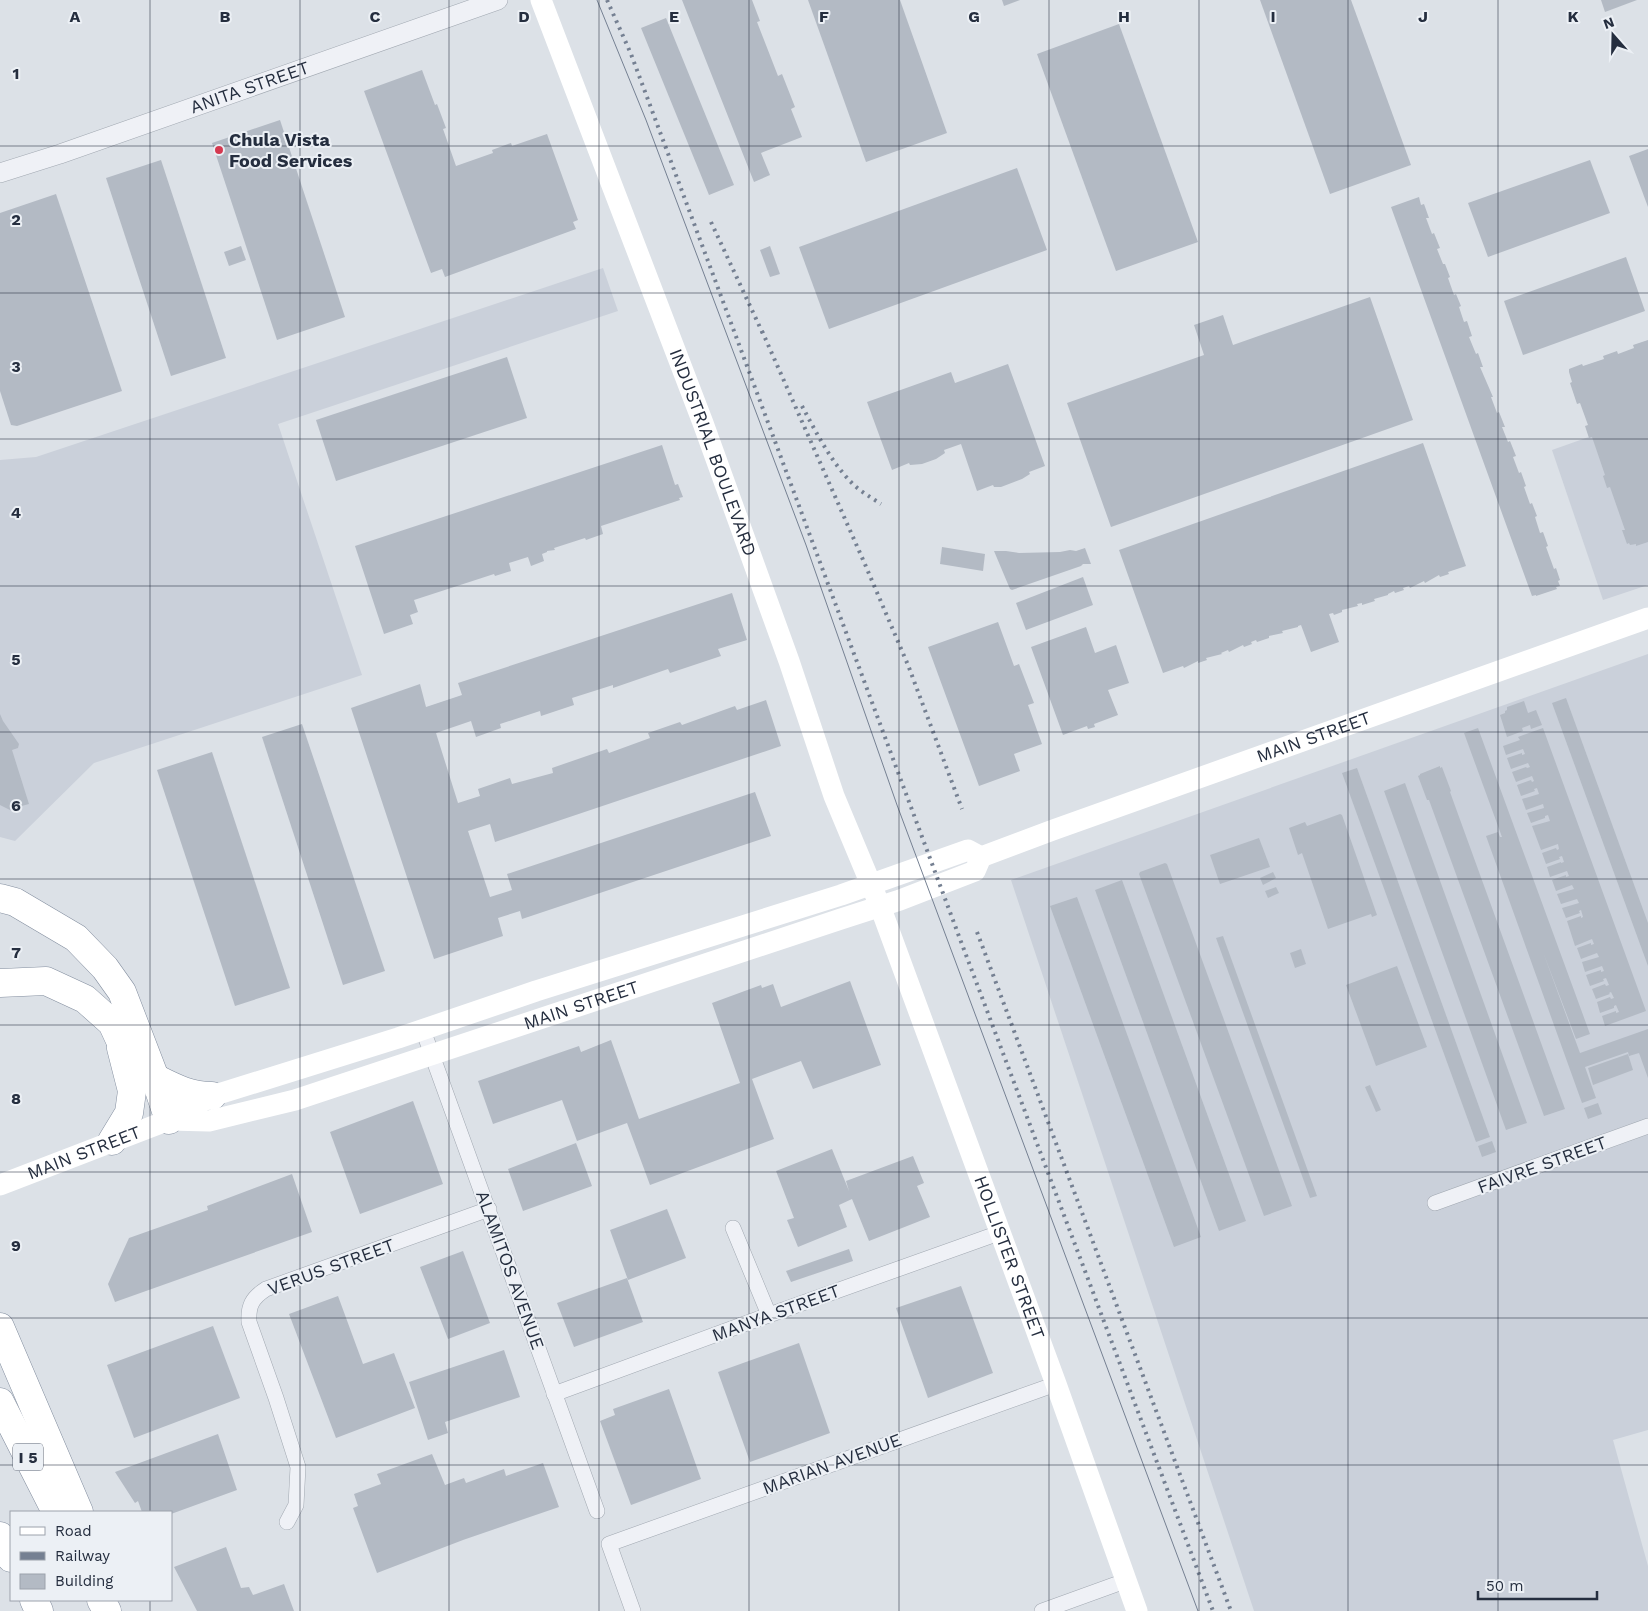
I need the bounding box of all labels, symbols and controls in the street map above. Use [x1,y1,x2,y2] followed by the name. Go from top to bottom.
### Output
[70,7,81,26] text: A
[220,7,231,26] text: B
[370,7,381,26] text: C
[518,7,530,26] text: D
[669,7,679,26] text: E
[819,7,829,26] text: F
[968,7,980,26] text: G
[1118,7,1130,26] text: H
[1270,7,1276,26] text: I
[1418,7,1428,26] text: J
[1567,7,1579,26] text: K
[1588,10,1638,60] north arrow
[1601,13,1616,32] text: N
[187,56,312,117] street label: ANITA STREET
[13,64,19,83] text: 1
[229,129,353,171] place label: Chula Vista Food Services
[213,144,225,156] marker: Chula Vista Food Services
[11,210,21,229] text: 2
[666,346,761,559] street label: INDUSTRIAL BOULEVARD
[11,357,21,376] text: 3
[11,503,21,522] text: 4
[11,650,21,669] text: 5
[1254,707,1373,767] street label: MAIN STREET
[11,796,21,815] text: 6
[11,943,21,962] text: 7
[521,976,641,1033] street label: MAIN STREET
[11,1089,21,1108] text: 8
[24,1121,144,1184] street label: MAIN STREET
[1474,1131,1609,1198] street label: FAIVRE STREET
[970,1173,1050,1342] street label: HOLLISTER STREET
[472,1188,549,1352] street label: ALAMITOS AVENUE
[265,1234,397,1299] street label: VERUS STREET
[11,1236,21,1255] text: 9
[709,1280,843,1345] street label: MANYA STREET
[759,1429,904,1498] street label: MARIAN AVENUE
[13,1444,43,1470] road number: I 5
[10,1511,172,1601] legend
[55,1522,92,1540] text: Road
[55,1547,110,1565] text: Railway
[1478,1568,1597,1600] scale bar
[55,1572,113,1590] text: Building
[1486,1577,1523,1595] text: 50 m

